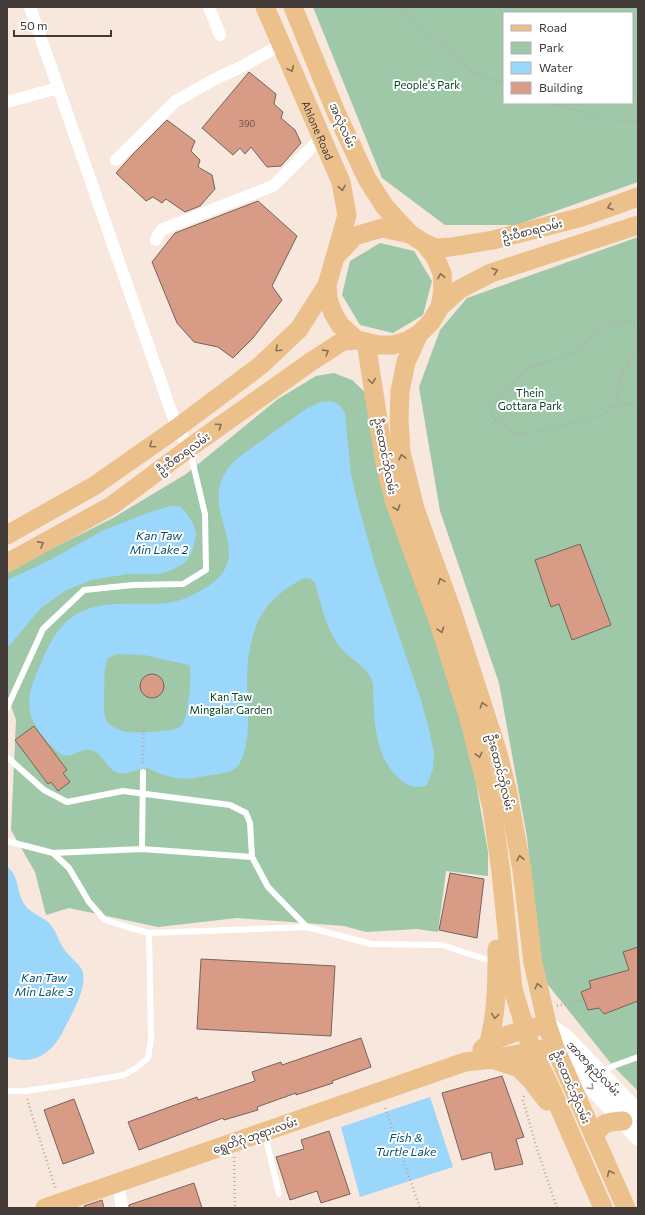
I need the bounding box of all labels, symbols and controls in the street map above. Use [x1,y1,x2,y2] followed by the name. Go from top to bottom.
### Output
[14,12,111,38] scale bar
[503,12,633,104] legend
[20,18,48,32] text: 50 m
[539,20,567,34] text: Road
[539,40,565,54] text: Park
[539,60,573,74] text: Water
[286,64,294,72] one-way arrow
[394,78,460,91] park label: People's Park
[539,80,583,94] text: Building
[300,98,337,161] street label: Ahlone Road
[325,101,359,151] street label: အလုံလမ်း
[239,118,255,129] house number: 390
[337,185,345,191] one-way arrow
[607,202,614,210] one-way arrow
[500,216,565,247] street label: ဦးဝီစာရလမ်း
[492,268,499,276] one-way arrow
[438,272,446,279] one-way arrow
[275,344,283,352] one-way arrow
[322,349,329,357] one-way arrow
[367,378,376,384] one-way arrow
[498,386,562,412] park label: Thein Gottara Park
[369,416,400,496] street label: ဦးထောင်ဘိုလမ်း
[215,424,222,431] one-way arrow
[154,429,214,479] street label: ဦးဝီစာရလမ်း
[150,440,157,447] one-way arrow
[399,454,407,461] one-way arrow
[392,504,401,511] one-way arrow
[130,528,189,556] water label: Kan Taw Min Lake 2
[37,541,44,549] one-way arrow
[438,578,446,585] one-way arrow
[436,627,445,634] one-way arrow
[190,690,272,716] park label: Kan Taw Mingalar Garden
[479,701,487,708] one-way arrow
[482,732,517,813] street label: ဦးထောင်ဘိုလမ်း
[474,752,482,758] one-way arrow
[516,855,524,861] one-way arrow
[15,970,73,998] water label: Kan Taw Min Lake 3
[535,983,543,990] one-way arrow
[491,1013,500,1019] one-way arrow
[562,1038,624,1100] street label: အာဇာနည်လမ်း
[548,1048,593,1127] street label: ဦးထောင်ဘိုလမ်း
[586,1082,593,1089] one-way arrow
[211,1114,300,1158] street label: ရွှေတိဂုံ ဘုရားလမ်း
[376,1130,437,1158] water label: Fish & Turtle Lake
[607,1169,615,1177] one-way arrow

